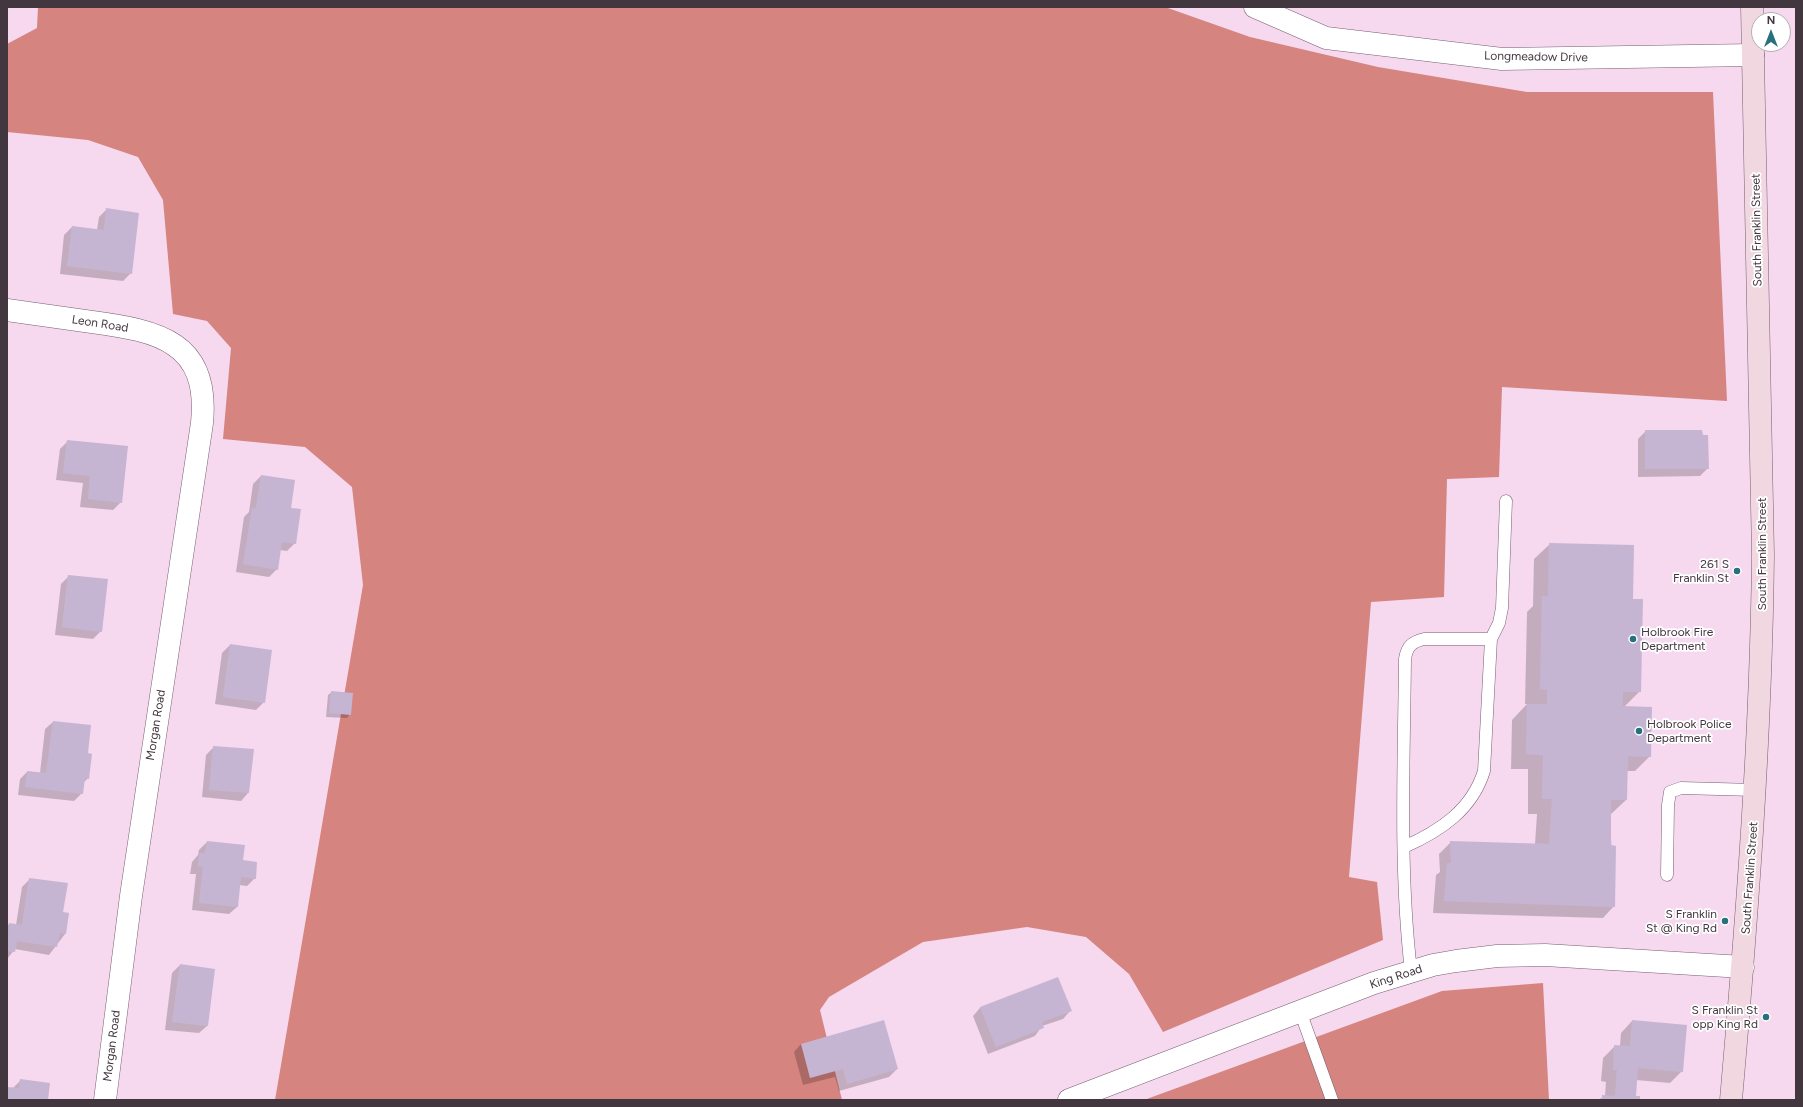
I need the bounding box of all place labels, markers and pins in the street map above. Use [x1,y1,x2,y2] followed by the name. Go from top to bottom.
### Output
[1673,557,1729,585] place label: 261 S Franklin St
[1732,566,1742,576] marker: 261 S Franklin St
[1641,625,1713,653] place label: Holbrook Fire Department
[1628,634,1638,644] marker: Holbrook Fire Department
[1647,717,1732,745] place label: Holbrook Police Department
[1634,726,1644,736] marker: Holbrook Police Department
[1646,907,1717,935] place label: S Franklin St @ King Rd
[1720,916,1730,926] marker: S Franklin St @ King Rd
[1692,1003,1758,1031] place label: S Franklin St opp King Rd
[1761,1012,1771,1022] marker: S Franklin St opp King Rd

